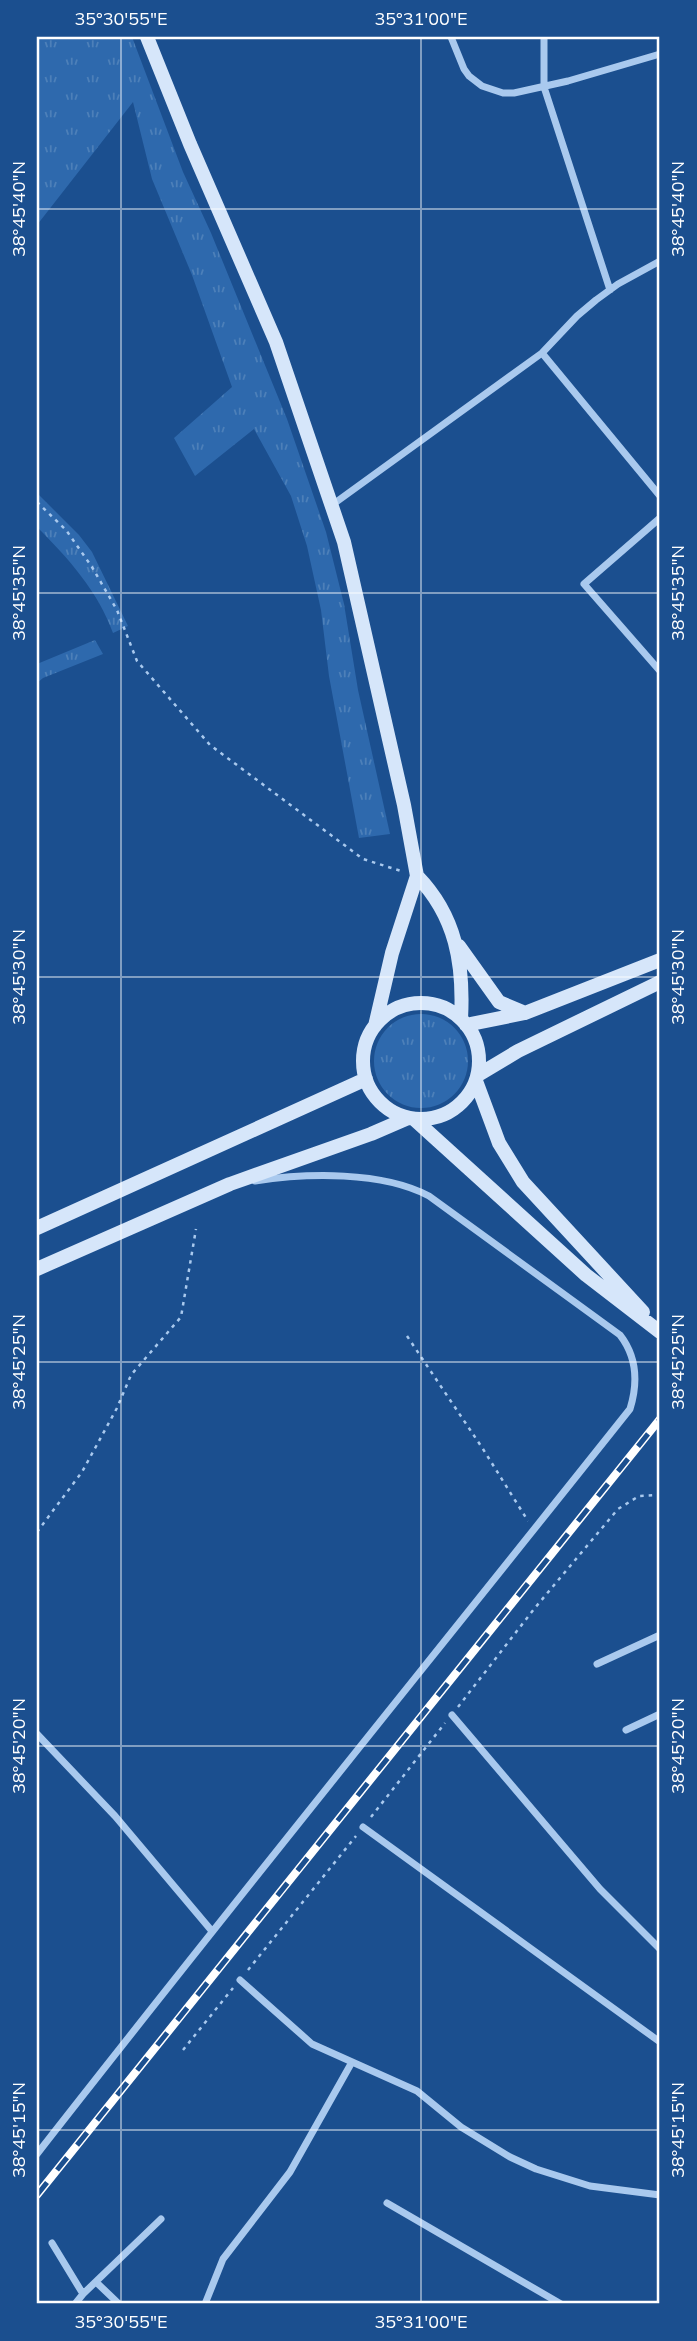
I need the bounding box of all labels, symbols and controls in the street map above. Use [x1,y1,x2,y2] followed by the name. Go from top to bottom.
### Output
[74,7,168,30] text: 35°30'55"E
[374,7,468,30] text: 35°31'00"E
[7,161,30,257] text: 38°45'40"N
[666,161,689,257] text: 38°45'40"N
[7,545,30,641] text: 38°45'35"N
[666,545,689,641] text: 38°45'35"N
[7,929,30,1025] text: 38°45'30"N
[666,929,689,1025] text: 38°45'30"N
[7,1314,30,1410] text: 38°45'25"N
[666,1314,689,1410] text: 38°45'25"N
[7,1698,30,1794] text: 38°45'20"N
[666,1698,689,1794] text: 38°45'20"N
[7,2082,30,2178] text: 38°45'15"N
[666,2082,689,2178] text: 38°45'15"N
[74,2310,168,2333] text: 35°30'55"E
[374,2310,468,2333] text: 35°31'00"E

